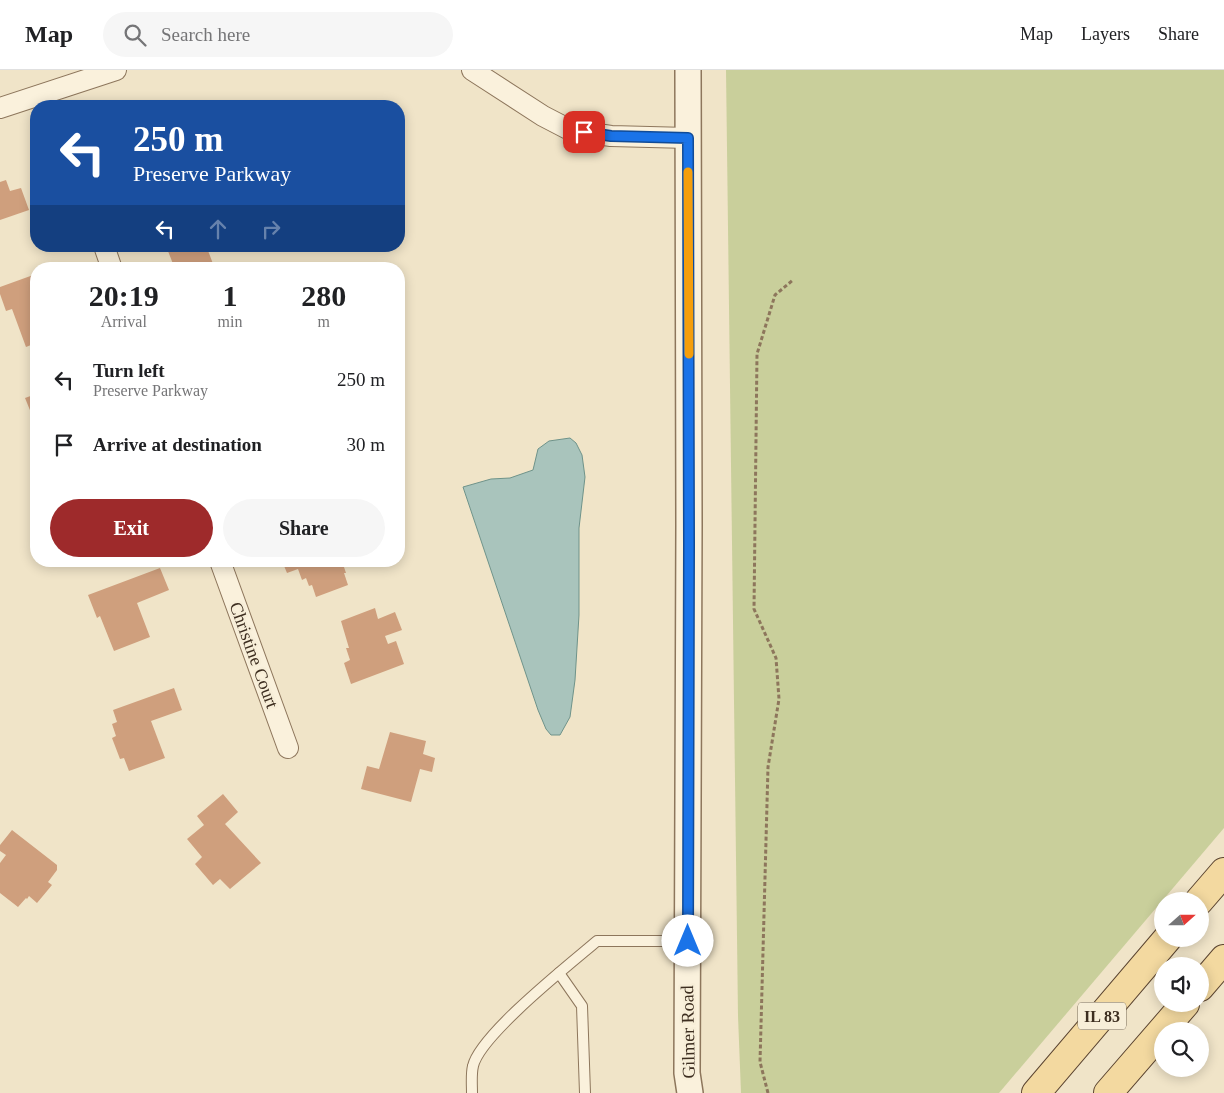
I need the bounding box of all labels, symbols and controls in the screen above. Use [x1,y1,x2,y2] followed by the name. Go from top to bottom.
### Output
[103,12,453,57] search box
[25,21,73,47] text: Map
[121,21,149,49] icon: search
[161,24,250,45] text: Search here
[1020,24,1053,44] text: Map
[1081,24,1130,44] text: Layers
[1158,24,1199,44] text: Share
[563,111,605,153] pin
[570,118,598,146] icon: arrive
[50,120,115,185] icon: left
[133,120,223,159] text: 250 m
[133,161,291,186] text: Preserve Parkway
[151,215,179,243] icon: left
[204,215,232,243] icon: ahead
[257,215,285,243] icon: right
[89,279,159,312] text: 20:19
[222,279,237,312] text: 1
[301,279,346,312] text: 280
[101,313,147,330] text: Arrival
[218,313,242,330] text: min
[317,313,330,330] text: m
[93,360,165,381] text: Turn left
[50,366,78,394] icon: left
[337,369,385,390] text: 250 m
[93,382,208,399] text: Preserve Parkway
[50,431,78,459] icon: arrive
[93,434,262,455] text: Arrive at destination
[346,434,385,455] text: 30 m
[50,499,213,557] button: Exit
[223,499,385,557] button: Share
[226,599,282,711] street label: Christine Court
[1154,892,1209,948] north arrow
[1154,892,1209,1077] map controls
[661,914,713,966] position arrow
[1154,957,1209,1012] button: sound
[677,985,699,1079] street label: Gilmer Road
[1078,1002,1126,1029] road number: IL 83
[1154,1022,1209,1077] button: search

